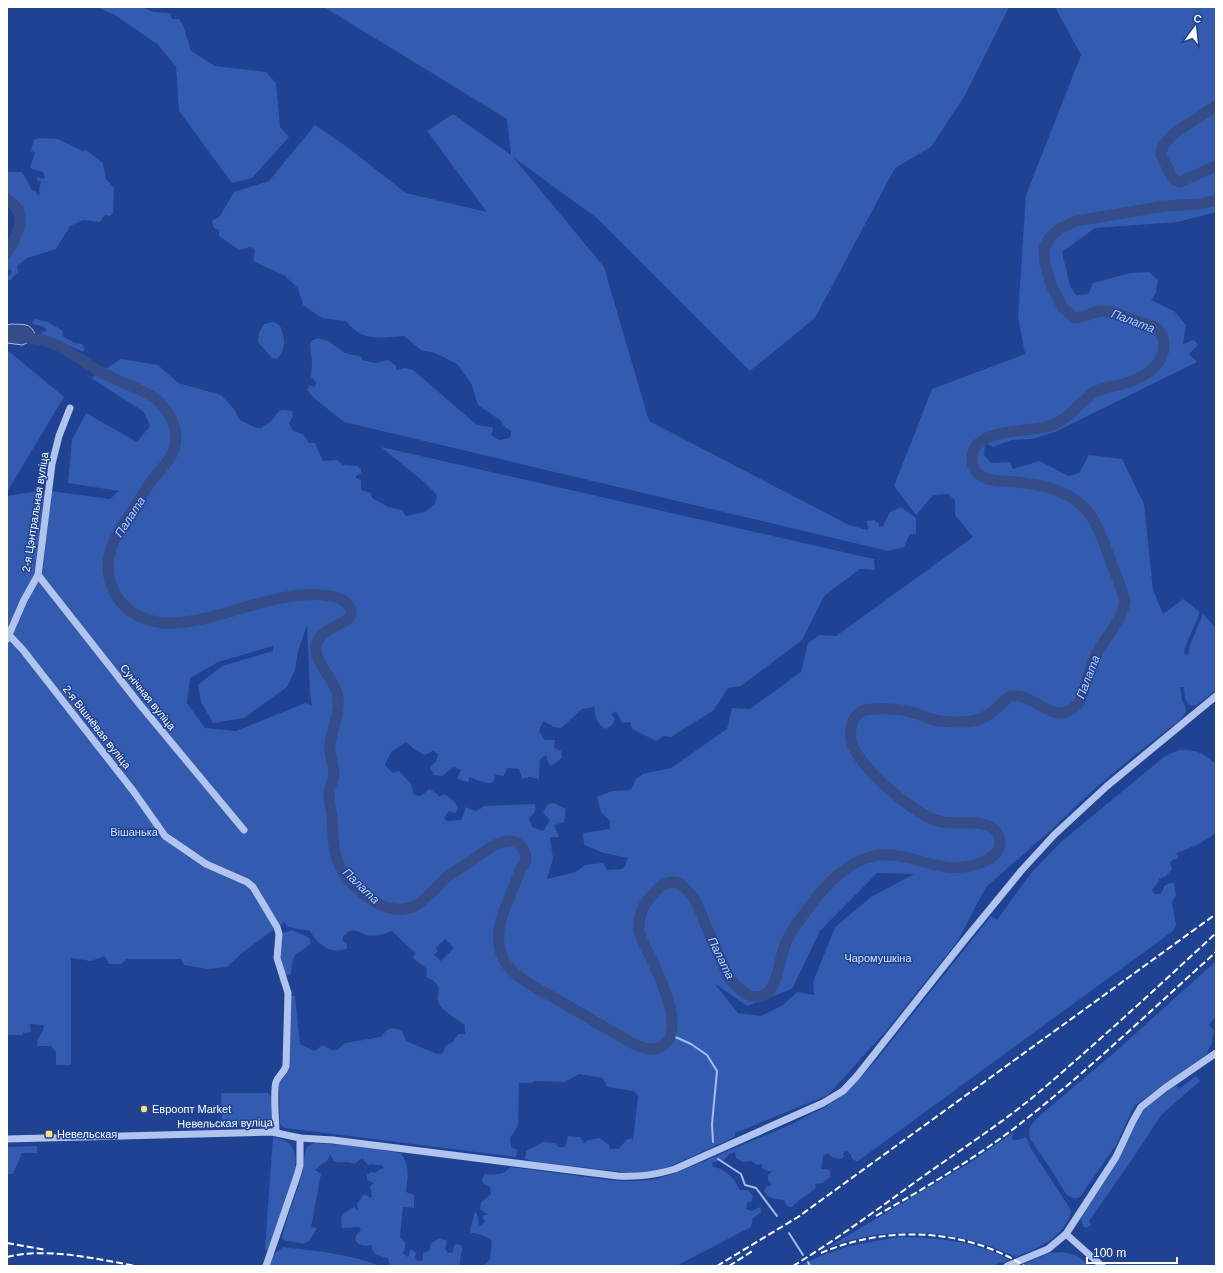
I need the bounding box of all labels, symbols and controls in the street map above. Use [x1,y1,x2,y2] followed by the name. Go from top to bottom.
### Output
[1175,8,1215,48] north arrow
[1192,12,1203,25] text: С
[1109,306,1157,336] water label: Палата
[20,450,51,573] street label: 2-я Цэнтральная вуліца
[112,494,148,540] water label: Палата
[1073,653,1103,701] water label: Палата
[118,662,179,733] street label: Сунічная вуліца
[61,683,134,772] street label: 2-я Вішнёвая вуліца
[110,826,159,838] park label: Вішанька
[340,865,382,907] water label: Палата
[705,935,737,982] water label: Палата
[844,952,912,964] park label: Чаромушкіна
[152,1103,231,1115] place label: Евроопт Market
[139,1104,149,1114] marker: Евроопт Market
[177,1116,274,1130] street label: Невельская вуліца
[57,1128,117,1140] place label: Невельская
[44,1129,54,1139] marker: Невельская
[1087,1239,1177,1265] scale bar
[1093,1246,1126,1260] text: 100 m

